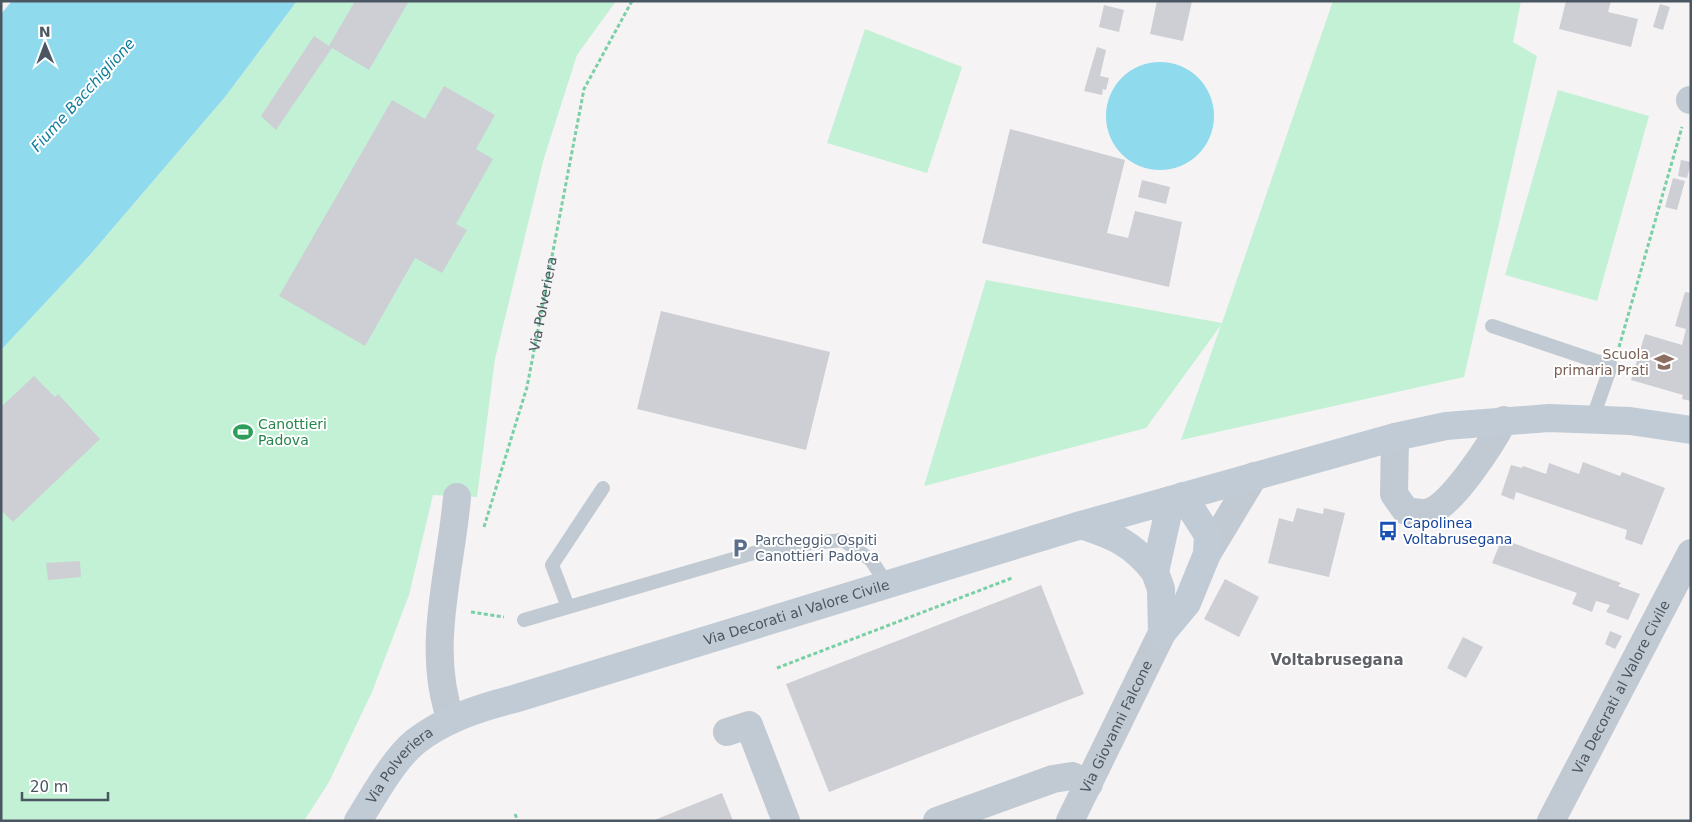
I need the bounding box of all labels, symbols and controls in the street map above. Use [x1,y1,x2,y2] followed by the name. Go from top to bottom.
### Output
[20,20,70,70] north arrow
[39,24,51,40] text: N
[27,35,139,155] water label: Fiume Bacchiglione
[526,255,560,353] street label: Via Polveriera
[1554,346,1649,378] place label: Scuola primaria Prati
[1653,351,1675,373] school or university icon: Scuola primaria Prati
[258,416,327,448] place label: Canottieri Padova
[232,421,254,443] sports icon: Canottieri Padova
[1403,515,1512,547] place label: Capolinea Voltabrusegana
[1377,520,1399,542] bus stop icon: Capolinea Voltabrusegana
[755,532,879,564] place label: Parcheggio Ospiti Canottieri Padova
[729,537,751,559] parking icon: Parcheggio Ospiti Canottieri Padova
[702,576,891,648] street label: Via Decorati al Valore Civile
[1569,598,1673,777] street label: Via Decorati al Valore Civile
[1270,651,1404,669] district label: Voltabrusegana
[1077,658,1155,796] street label: Via Giovanni Falcone
[363,724,436,807] street label: Via Polveriera
[22,770,109,802] scale bar
[30,778,68,796] text: 20 m

